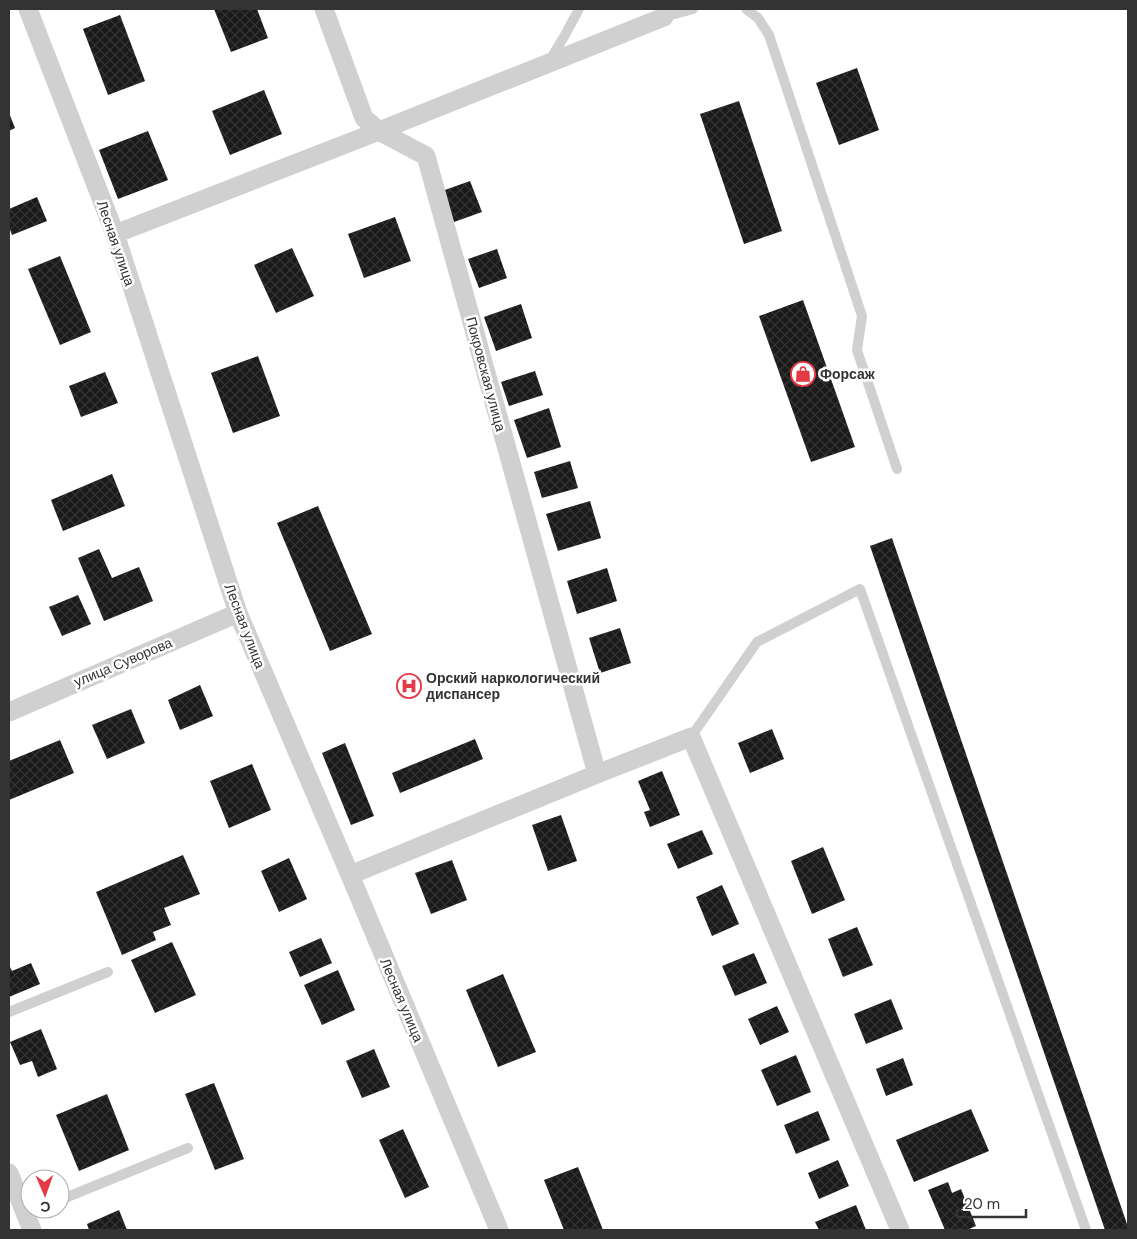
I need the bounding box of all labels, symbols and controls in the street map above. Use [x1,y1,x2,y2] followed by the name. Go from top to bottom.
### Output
[93,198,139,288] street label: Лесная улица
[462,315,510,433] street label: Покровская улица
[790,361,816,387] shop icon: Форсаж
[820,365,876,383] place label: Форсаж
[221,581,269,671] street label: Лесная улица
[71,633,175,691] street label: улица Суворова
[426,669,600,703] place label: Орский наркологический диспансер
[396,673,422,699] hospital icon: Орский наркологический диспансер
[376,955,428,1045] street label: Лесная улица
[20,1169,70,1219] north arrow
[957,1186,1026,1218] scale bar
[964,1194,1000,1214] text: 20 m
[40,1198,51,1216] text: С

